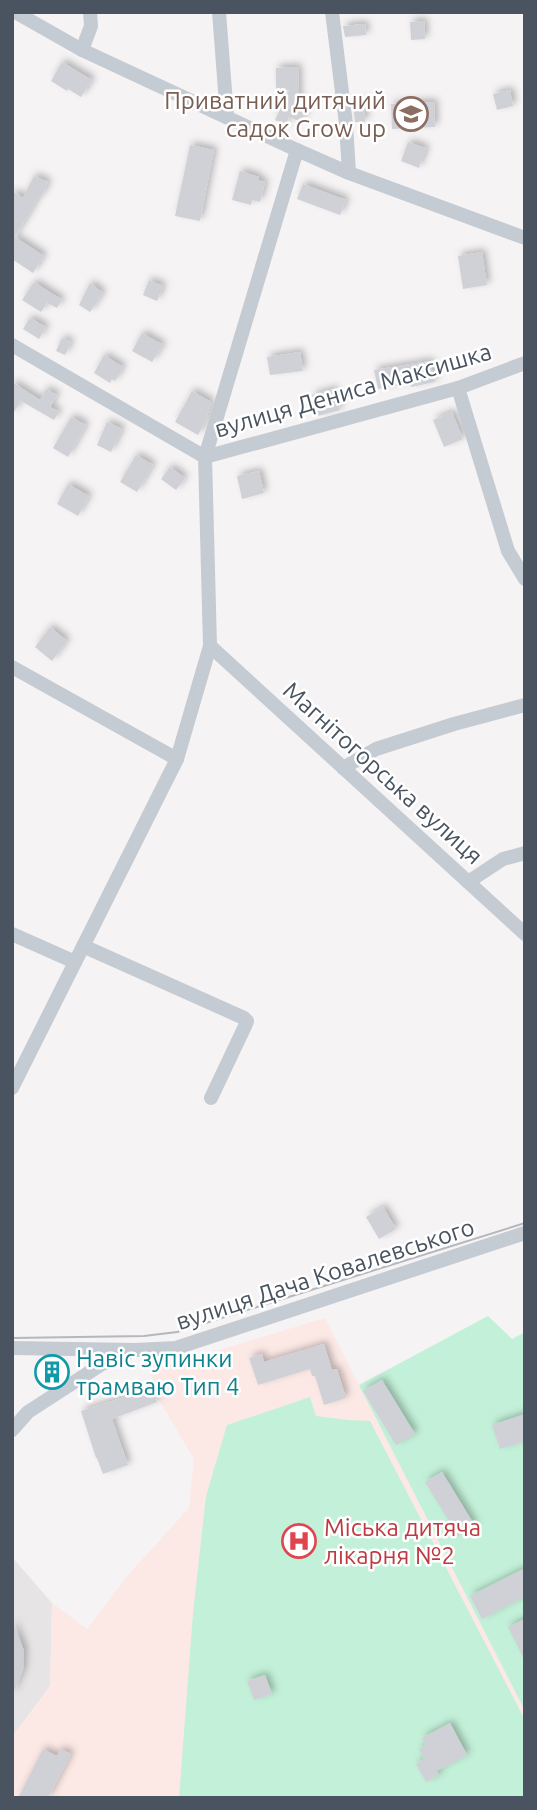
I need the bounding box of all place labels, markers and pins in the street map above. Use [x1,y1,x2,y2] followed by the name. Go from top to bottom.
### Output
[164,87,386,142] place label: Приватний дитячий садок Grow up
[392,95,430,133] school or university icon: Приватний дитячий садок Grow up
[76,1345,240,1400] place label: Навіс зупинки трамваю Тип 4
[33,1353,71,1391] building icon: Навіс зупинки трамваю Тип 4
[324,1514,481,1569] place label: Міська дитяча лікарня №2
[280,1522,318,1560] hospital icon: Міська дитяча лікарня №2

